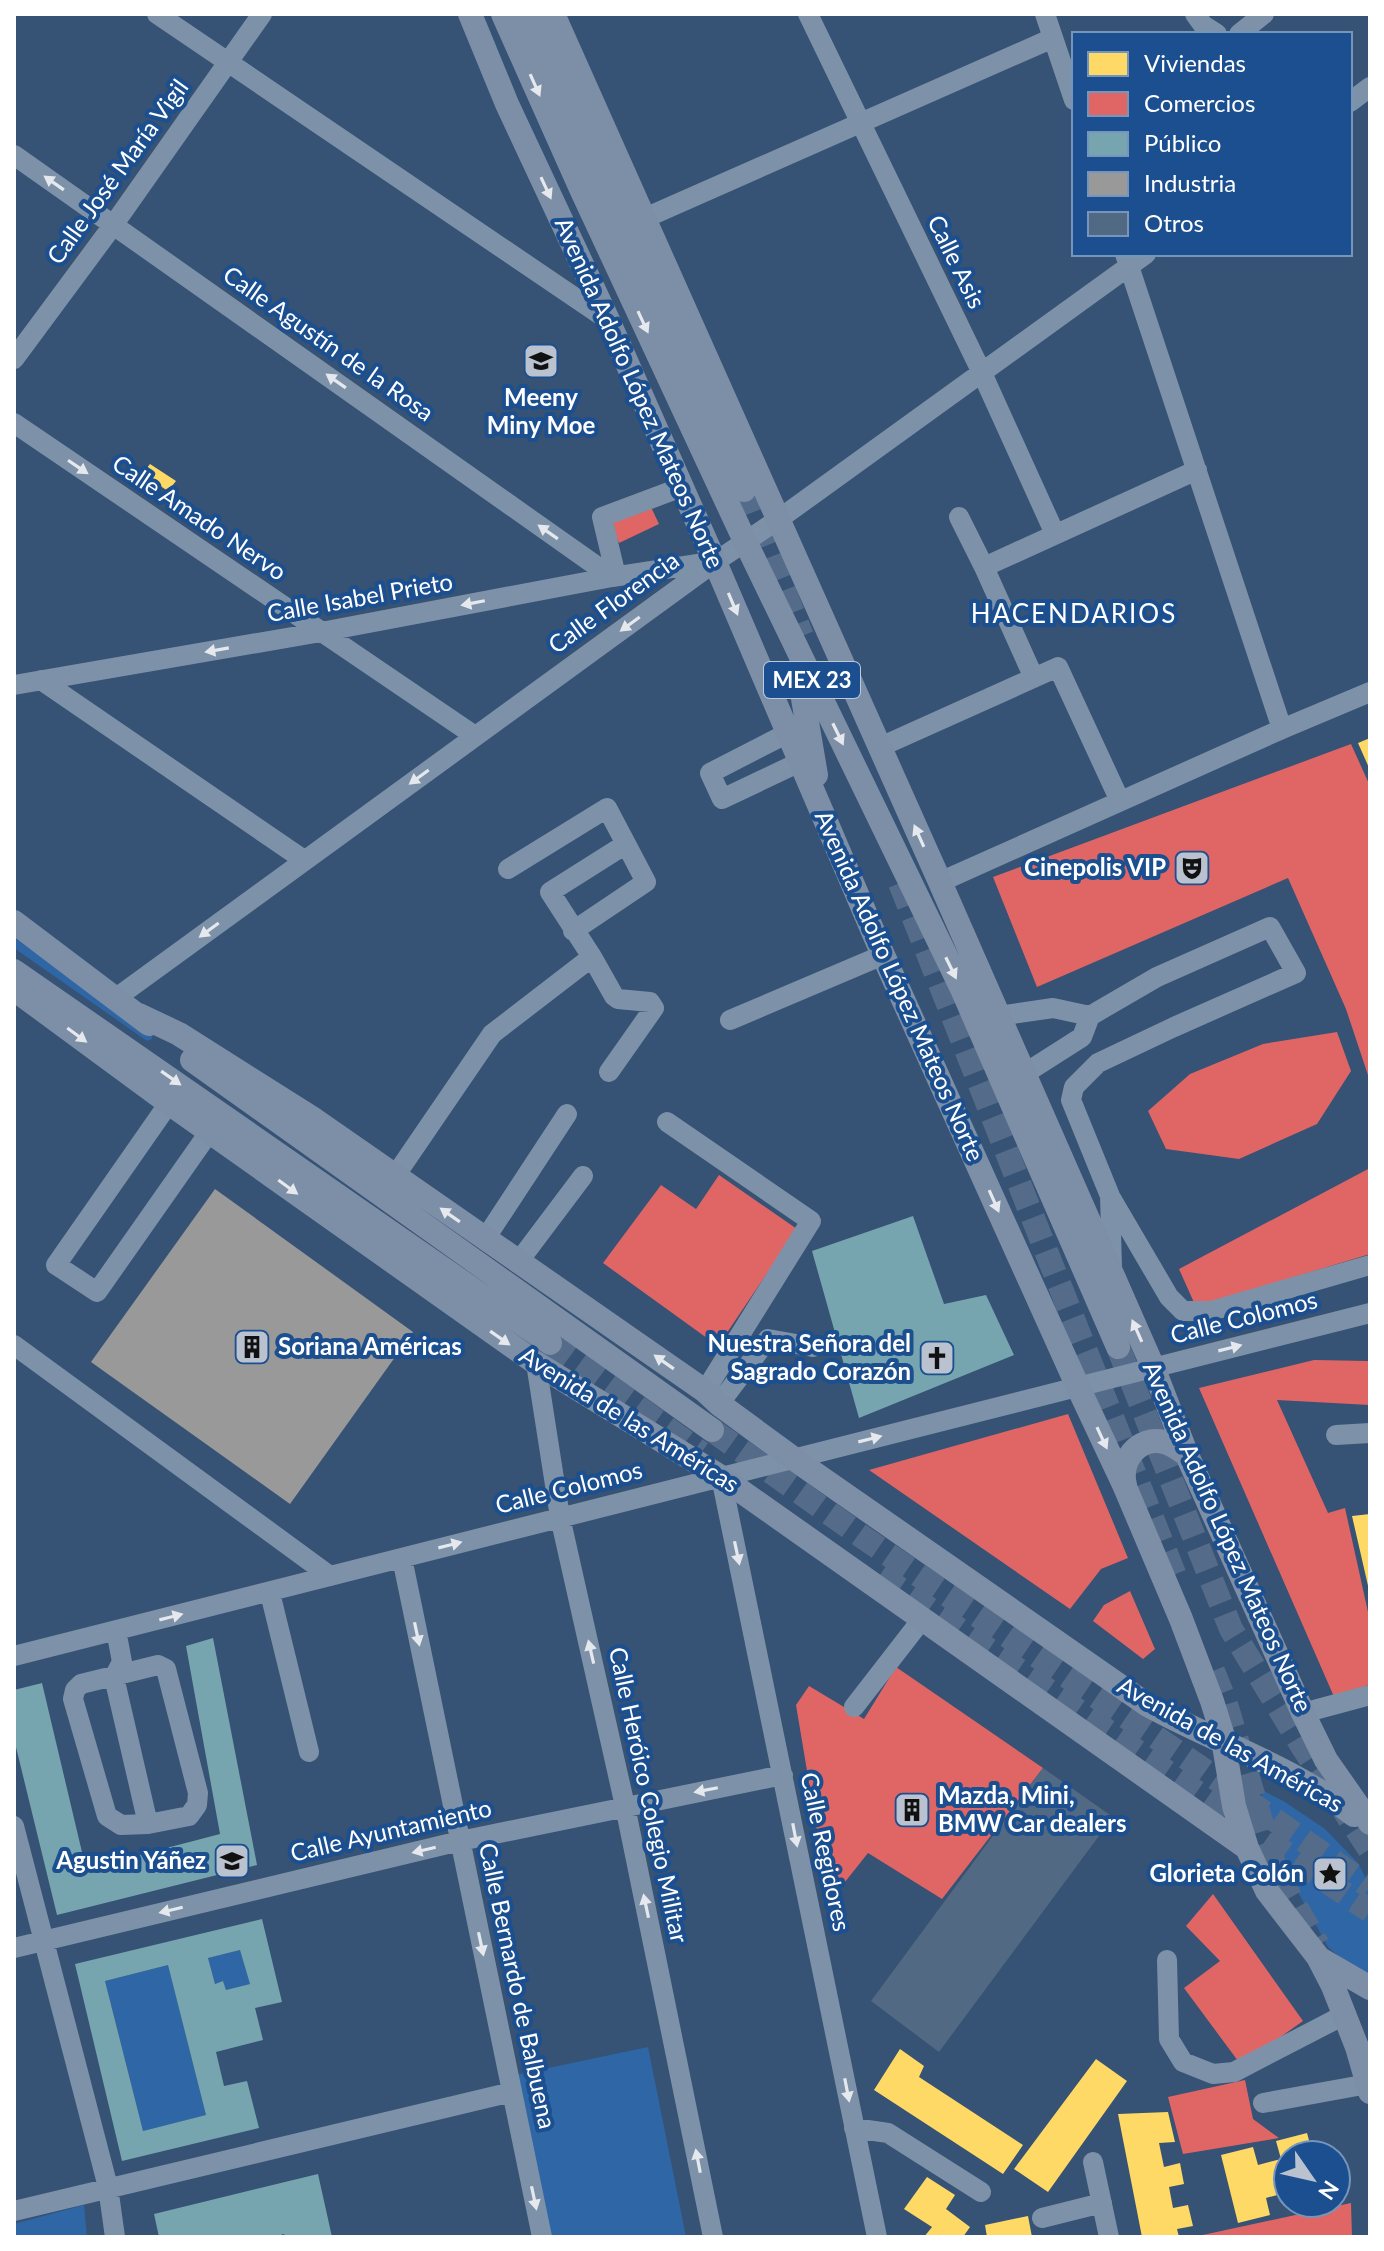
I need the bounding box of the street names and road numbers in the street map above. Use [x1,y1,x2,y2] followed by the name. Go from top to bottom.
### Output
[40,73,194,269] street label: Calle José María Vigil
[922,210,992,313] street label: Calle Asis
[550,212,731,572] street label: Avenida Adolfo López Mateos Norte
[218,259,440,426] street label: Calle Agustín de la Rosa
[107,448,292,586] street label: Calle Amado Nervo
[542,545,684,659] street label: Calle Florencia
[265,566,455,627] street label: Calle Isabel Prieto
[764,662,860,698] road number: MEX 23
[810,805,991,1165] street label: Avenida Adolfo López Mateos Norte
[1167,1284,1320,1349] street label: Calle Colomos
[515,1339,745,1498] street label: Avenida de las Américas
[1138,1356,1319,1716] street label: Avenida Adolfo López Mateos Norte
[492,1454,645,1519] street label: Calle Colomos
[604,1644,695,1945] street label: Calle Heróico Colegio Militar
[1113,1670,1348,1818] street label: Avenida de las Américas
[795,1770,857,1934] street label: Calle Regidores
[287,1792,494,1867] street label: Calle Ayuntamiento
[474,1840,563,2131] street label: Calle Bernardo de Balbuena

